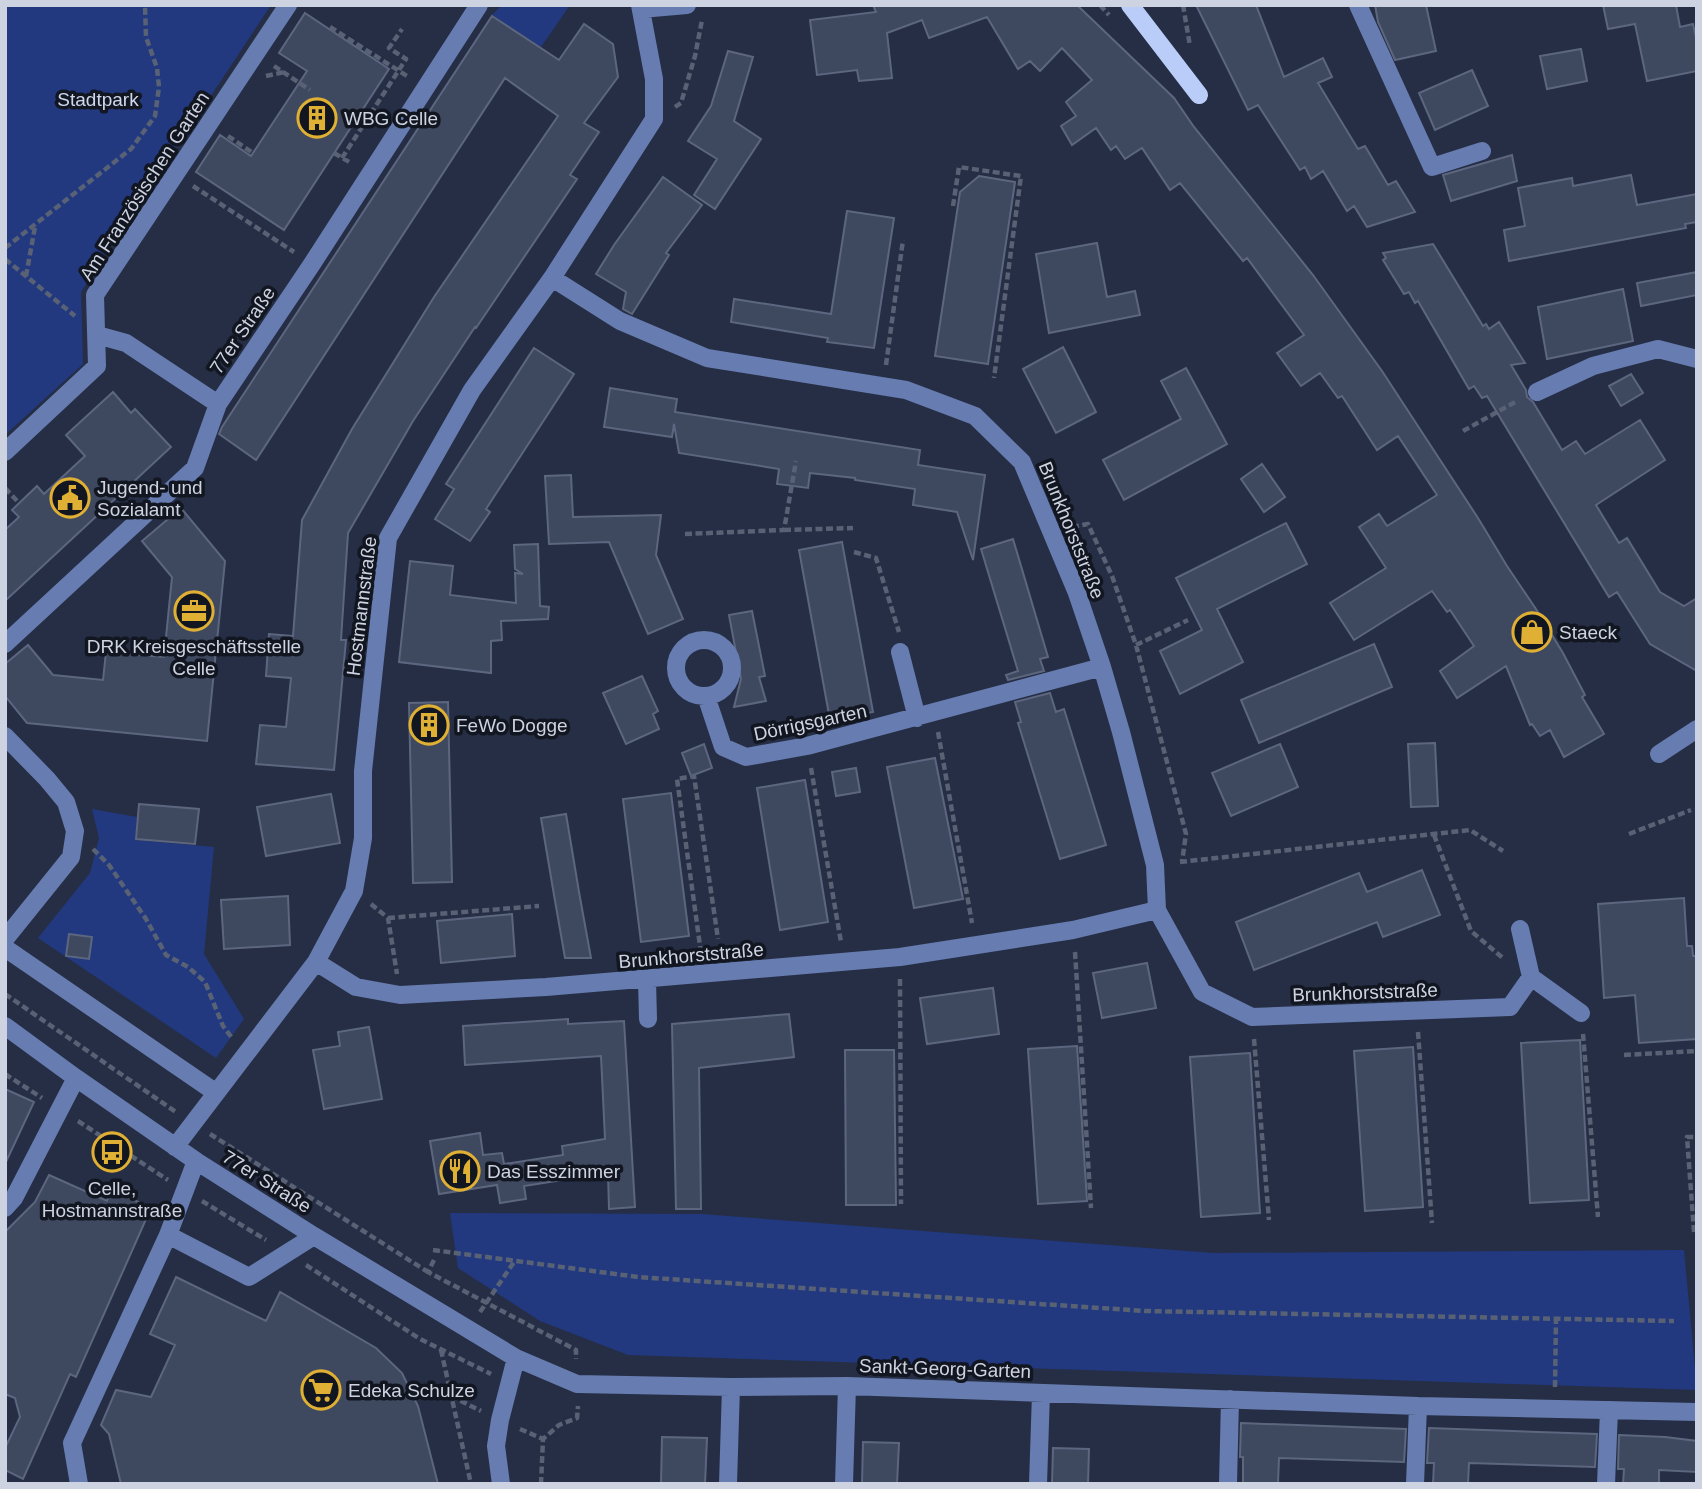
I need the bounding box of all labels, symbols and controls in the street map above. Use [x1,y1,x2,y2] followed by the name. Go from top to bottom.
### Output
[76,88,213,285] street label: Am Französischen Garten
[57,89,139,110] park label: Stadtpark
[296,97,338,139] building icon: WBG Celle
[344,108,438,129] place label: WBG Celle
[206,283,279,378] street label: 77er Straße
[1035,459,1109,602] street label: Brunkhorststraße
[49,477,91,519] public building icon: Jugend- und Sozialamt
[97,477,203,520] place label: Jugend- und Sozialamt
[343,535,380,677] street label: Hostmannstraße
[173,590,215,632] office icon: DRK Kreisgeschäftsstelle Celle
[1511,611,1553,653] shop icon: Staeck
[1559,622,1618,643] place label: Staeck
[87,636,301,679] place label: DRK Kreisgeschäftsstelle Celle
[752,700,869,745] street label: Dörrigsgarten
[408,704,450,746] building icon: FeWo Dogge
[456,715,568,736] place label: FeWo Dogge
[618,939,765,972] street label: Brunkhorststraße
[1292,979,1438,1006] street label: Brunkhorststraße
[91,1131,133,1173] bus stop icon: Celle, Hostmannstraße
[219,1146,315,1217] street label: 77er Straße
[439,1150,481,1192] restaurant icon: Das Esszimmer
[487,1161,621,1182] place label: Das Esszimmer
[42,1178,182,1221] place label: Celle, Hostmannstraße
[859,1355,1031,1382] street label: Sankt-Georg-Garten
[300,1369,342,1411] supermarket icon: Edeka Schulze
[348,1380,475,1401] place label: Edeka Schulze

